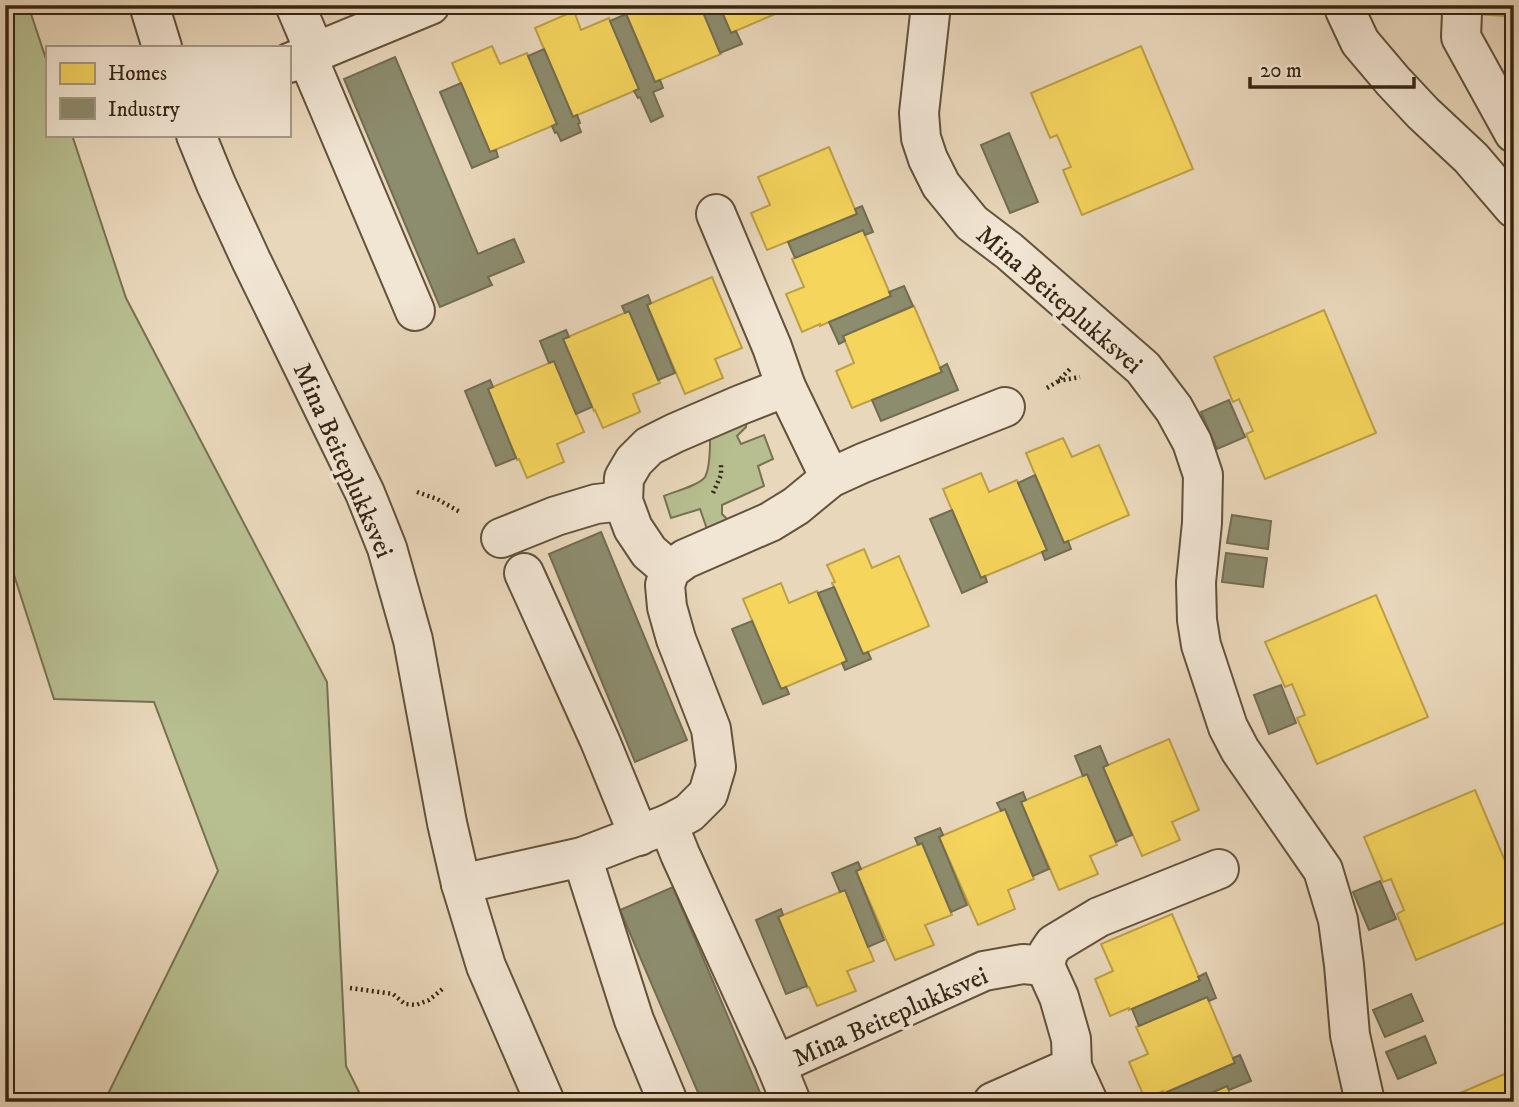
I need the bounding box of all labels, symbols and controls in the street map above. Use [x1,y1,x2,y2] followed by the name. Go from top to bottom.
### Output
[46,46,290,136] legend
[1250,46,1414,90] scale bar
[1260,58,1302,84] text: 20 m
[108,61,167,87] text: Homes
[108,97,181,123] text: Industry
[969,219,1149,382] street label: Mina Beiteplukksvei
[285,358,400,563] street label: Mina Beiteplukksvei
[788,960,993,1075] street label: Mina Beiteplukksvei

